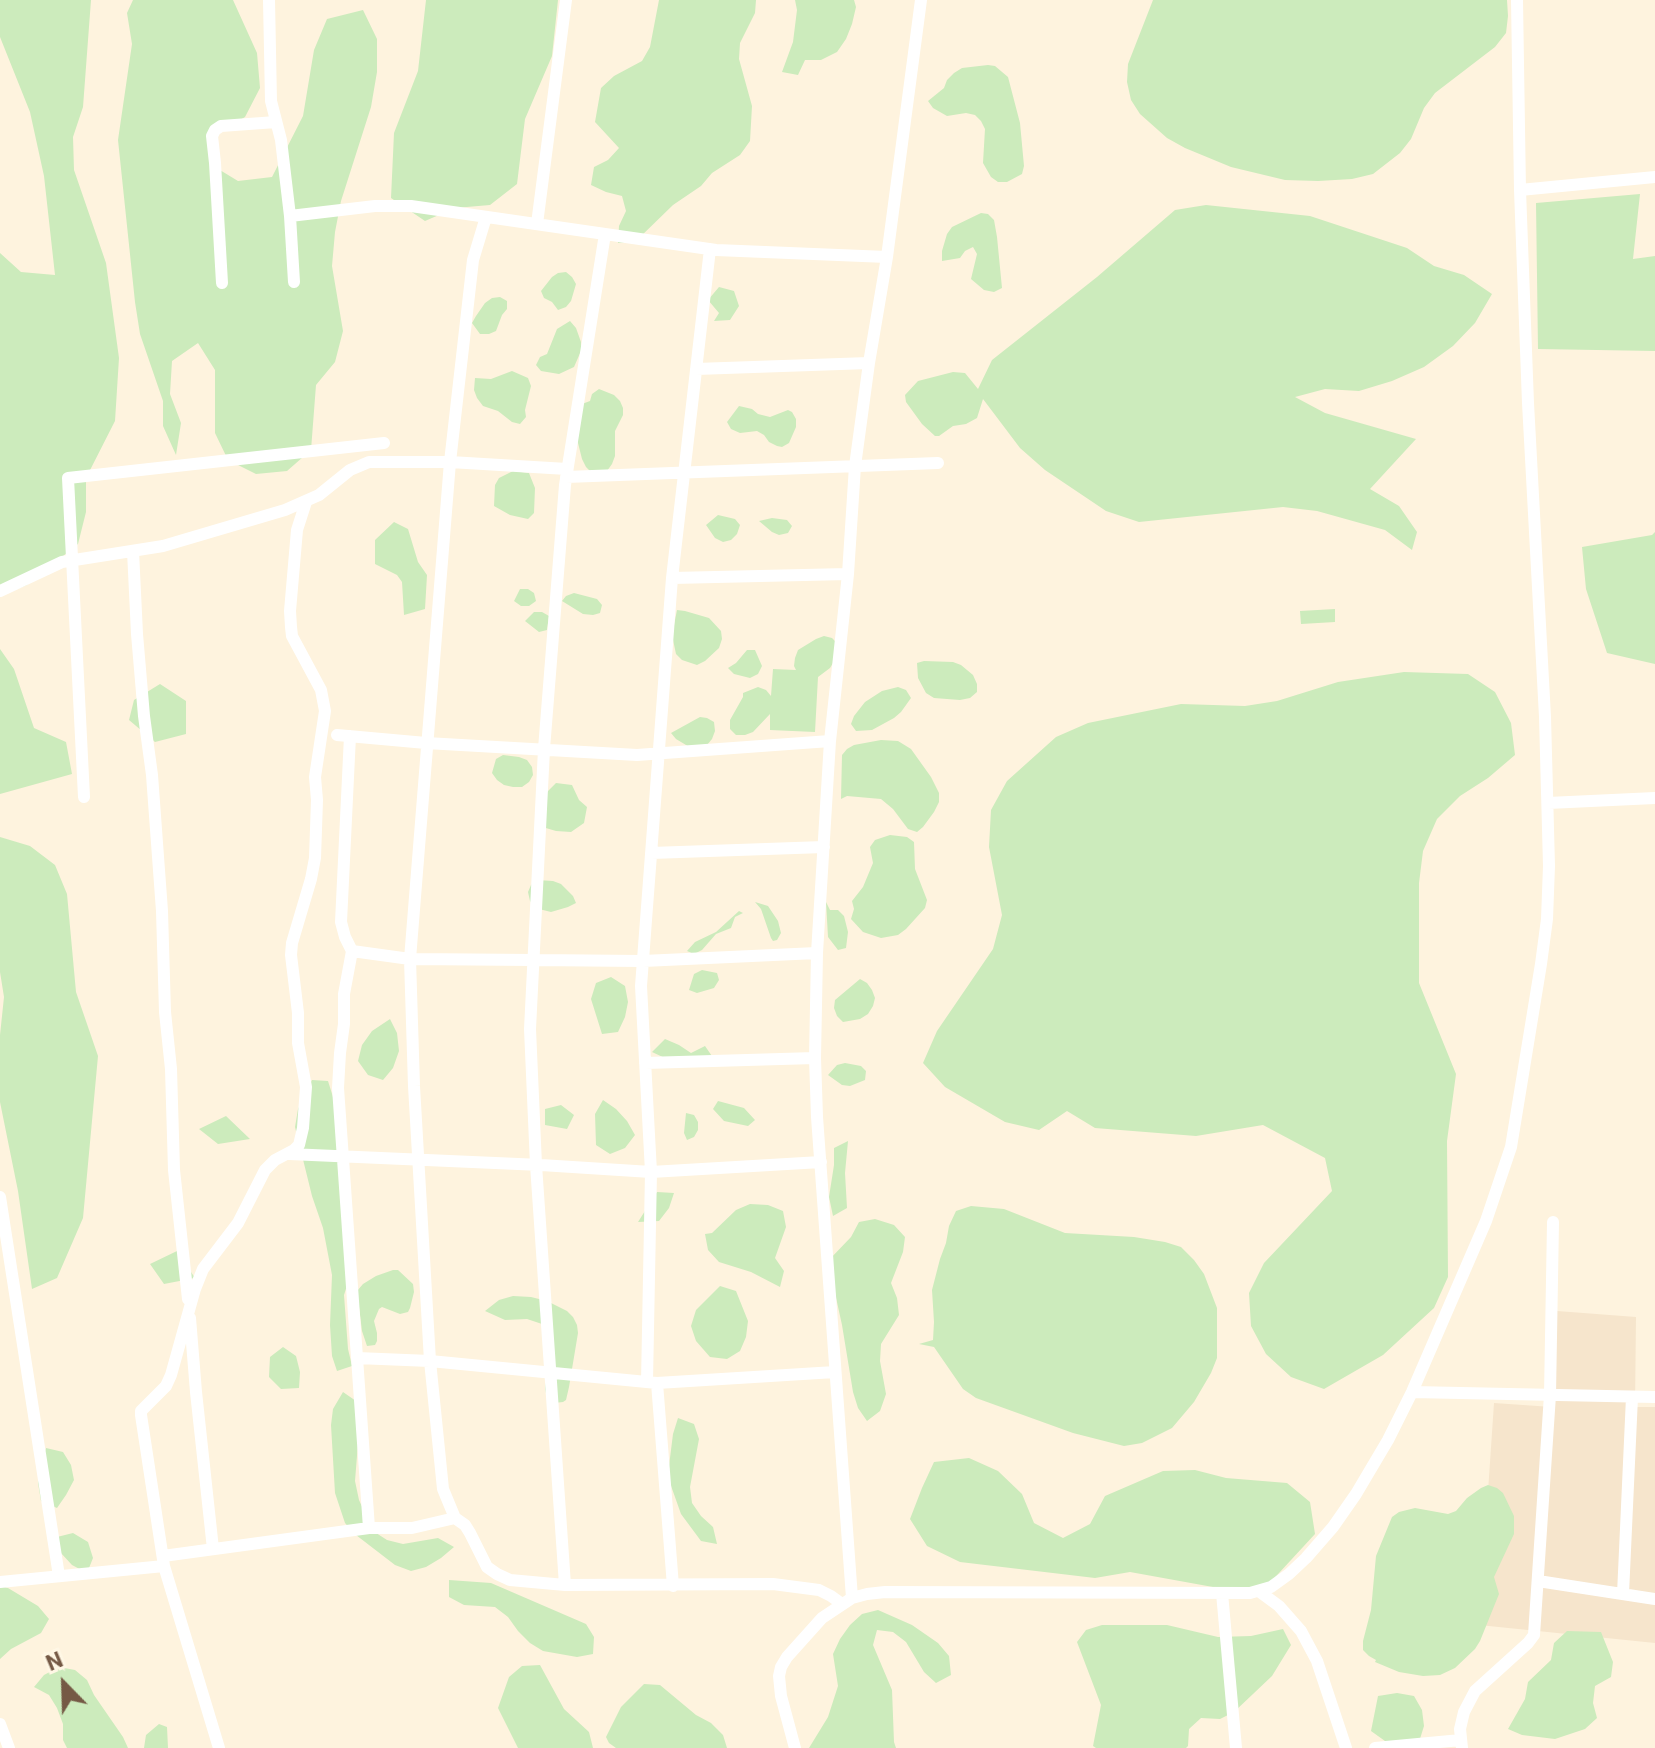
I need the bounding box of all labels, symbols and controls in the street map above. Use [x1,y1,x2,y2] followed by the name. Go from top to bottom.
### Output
[24,1644,104,1724] north arrow
[42,1647,66,1676] text: N

